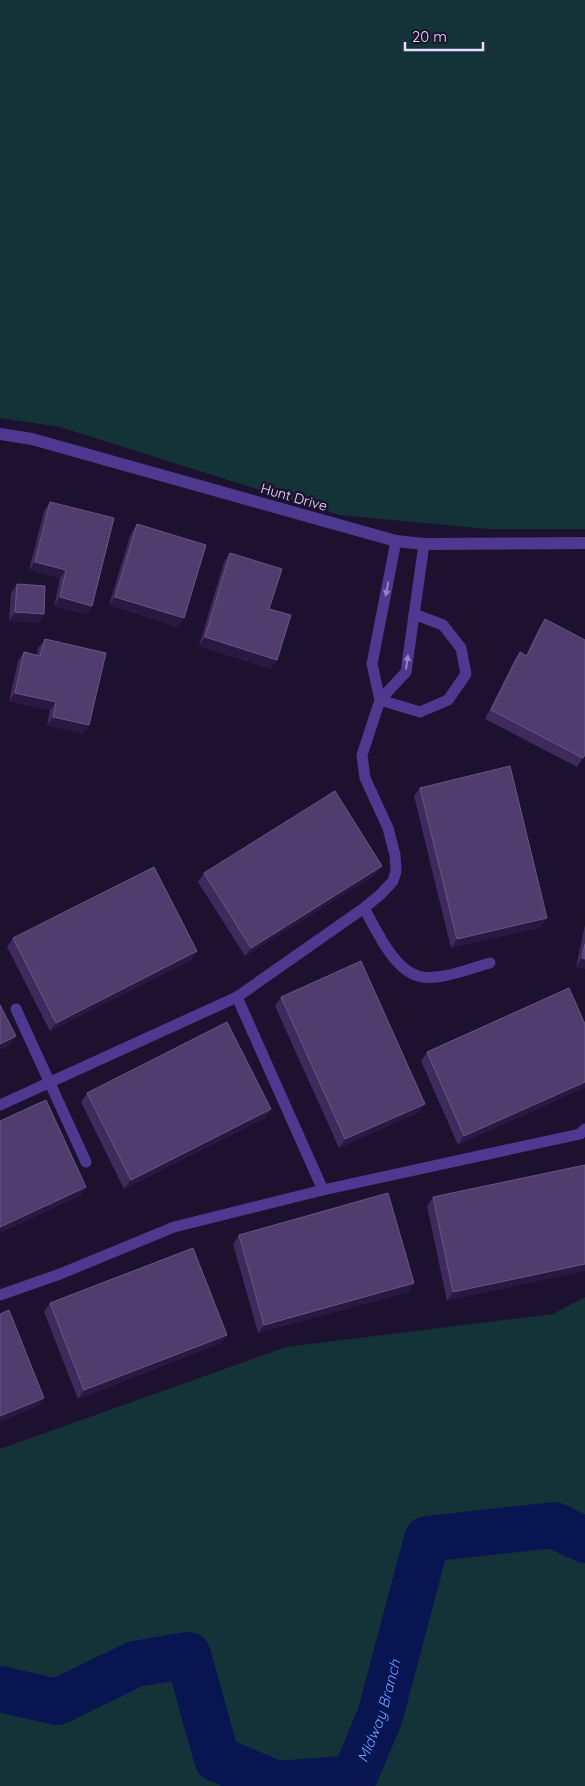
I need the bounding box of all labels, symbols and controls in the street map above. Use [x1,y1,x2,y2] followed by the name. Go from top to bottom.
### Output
[405,20,482,52] scale bar
[412,27,447,46] text: 20 m
[259,479,329,515] street label: Hunt Drive
[383,582,391,597] one-way arrow
[403,653,411,669] one-way arrow
[352,1657,404,1765] water label: Midway Branch

